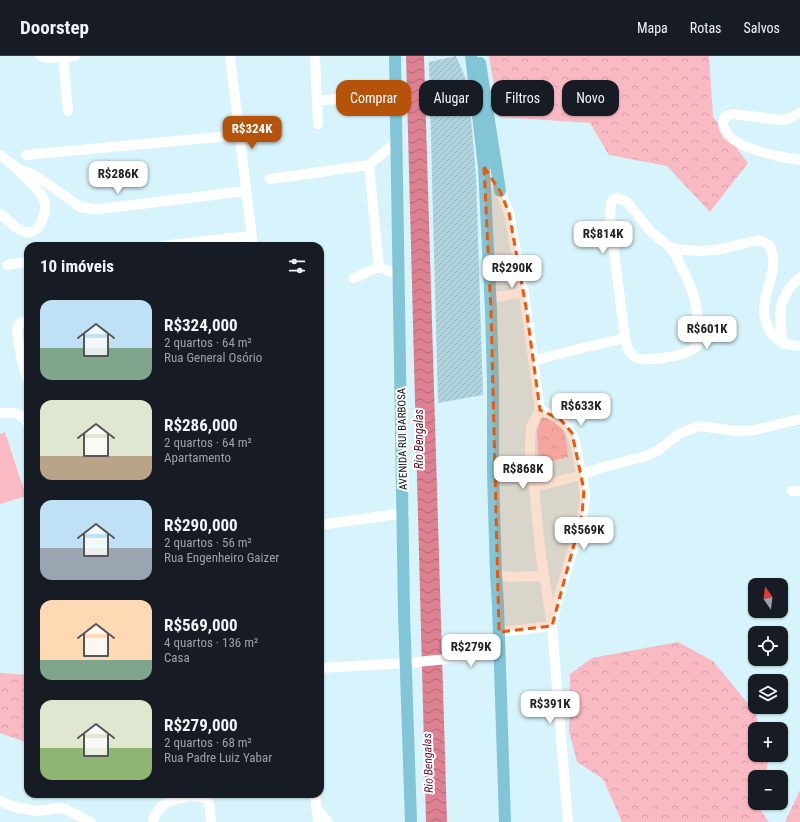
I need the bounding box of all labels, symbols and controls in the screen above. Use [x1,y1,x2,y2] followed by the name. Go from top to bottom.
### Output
[20,16,89,39] text: Doorstep
[637,20,668,36] text: Mapa
[690,20,722,36] text: Rotas
[744,20,780,36] text: Salvos
[336,80,411,116] chip: Comprar
[419,80,483,116] chip: Alugar
[491,80,554,116] chip: Filtros
[562,80,619,116] chip: Novo
[219,116,285,150] pin: R$324K
[232,121,272,136] text: R$324K
[85,161,151,195] pin: R$286K
[98,166,138,181] text: R$286K
[570,221,636,255] pin: R$814K
[583,226,623,241] text: R$814K
[286,255,308,277] icon: filters
[479,255,545,289] pin: R$290K
[40,256,114,276] text: 10 imóveis
[492,260,532,275] text: R$290K
[164,315,238,335] text: R$324,000
[72,316,120,364] icon: home
[674,316,740,350] pin: R$601K
[687,321,727,336] text: R$601K
[164,335,252,350] text: 2 quartos · 64 m²
[164,350,262,365] text: Rua General Osório
[395,387,410,490] street label: AVENIDA RUI BARBOSA
[548,393,614,427] pin: R$633K
[561,398,601,413] text: R$633K
[412,409,426,469] water label: Rio Bengalas
[164,415,238,435] text: R$286,000
[72,416,120,464] icon: home
[164,435,252,450] text: 2 quartos · 64 m²
[164,450,231,465] text: Apartamento
[490,456,556,490] pin: R$868K
[503,461,543,476] text: R$868K
[164,515,238,535] text: R$290,000
[72,516,120,564] icon: home
[551,517,617,551] pin: R$569K
[564,522,604,537] text: R$569K
[164,535,252,550] text: 2 quartos · 56 m²
[164,550,279,565] text: Rua Engenheiro Gaizer
[748,578,788,618] north arrow
[748,578,788,810] map controls
[164,615,238,635] text: R$569,000
[72,616,120,664] icon: home
[748,626,788,666] button: locate
[438,634,504,668] pin: R$279K
[164,635,258,650] text: 4 quartos · 136 m²
[451,639,491,654] text: R$279K
[164,650,190,665] text: Casa
[748,674,788,714] button: layers
[517,691,583,725] pin: R$391K
[530,696,570,711] text: R$391K
[164,715,238,735] text: R$279,000
[72,716,120,764] icon: home
[748,722,788,762] button: +
[420,733,436,793] water label: Rio Bengalas
[164,735,252,750] text: 2 quartos · 68 m²
[164,750,272,765] text: Rua Padre Luiz Yabar
[748,770,788,810] button: −

